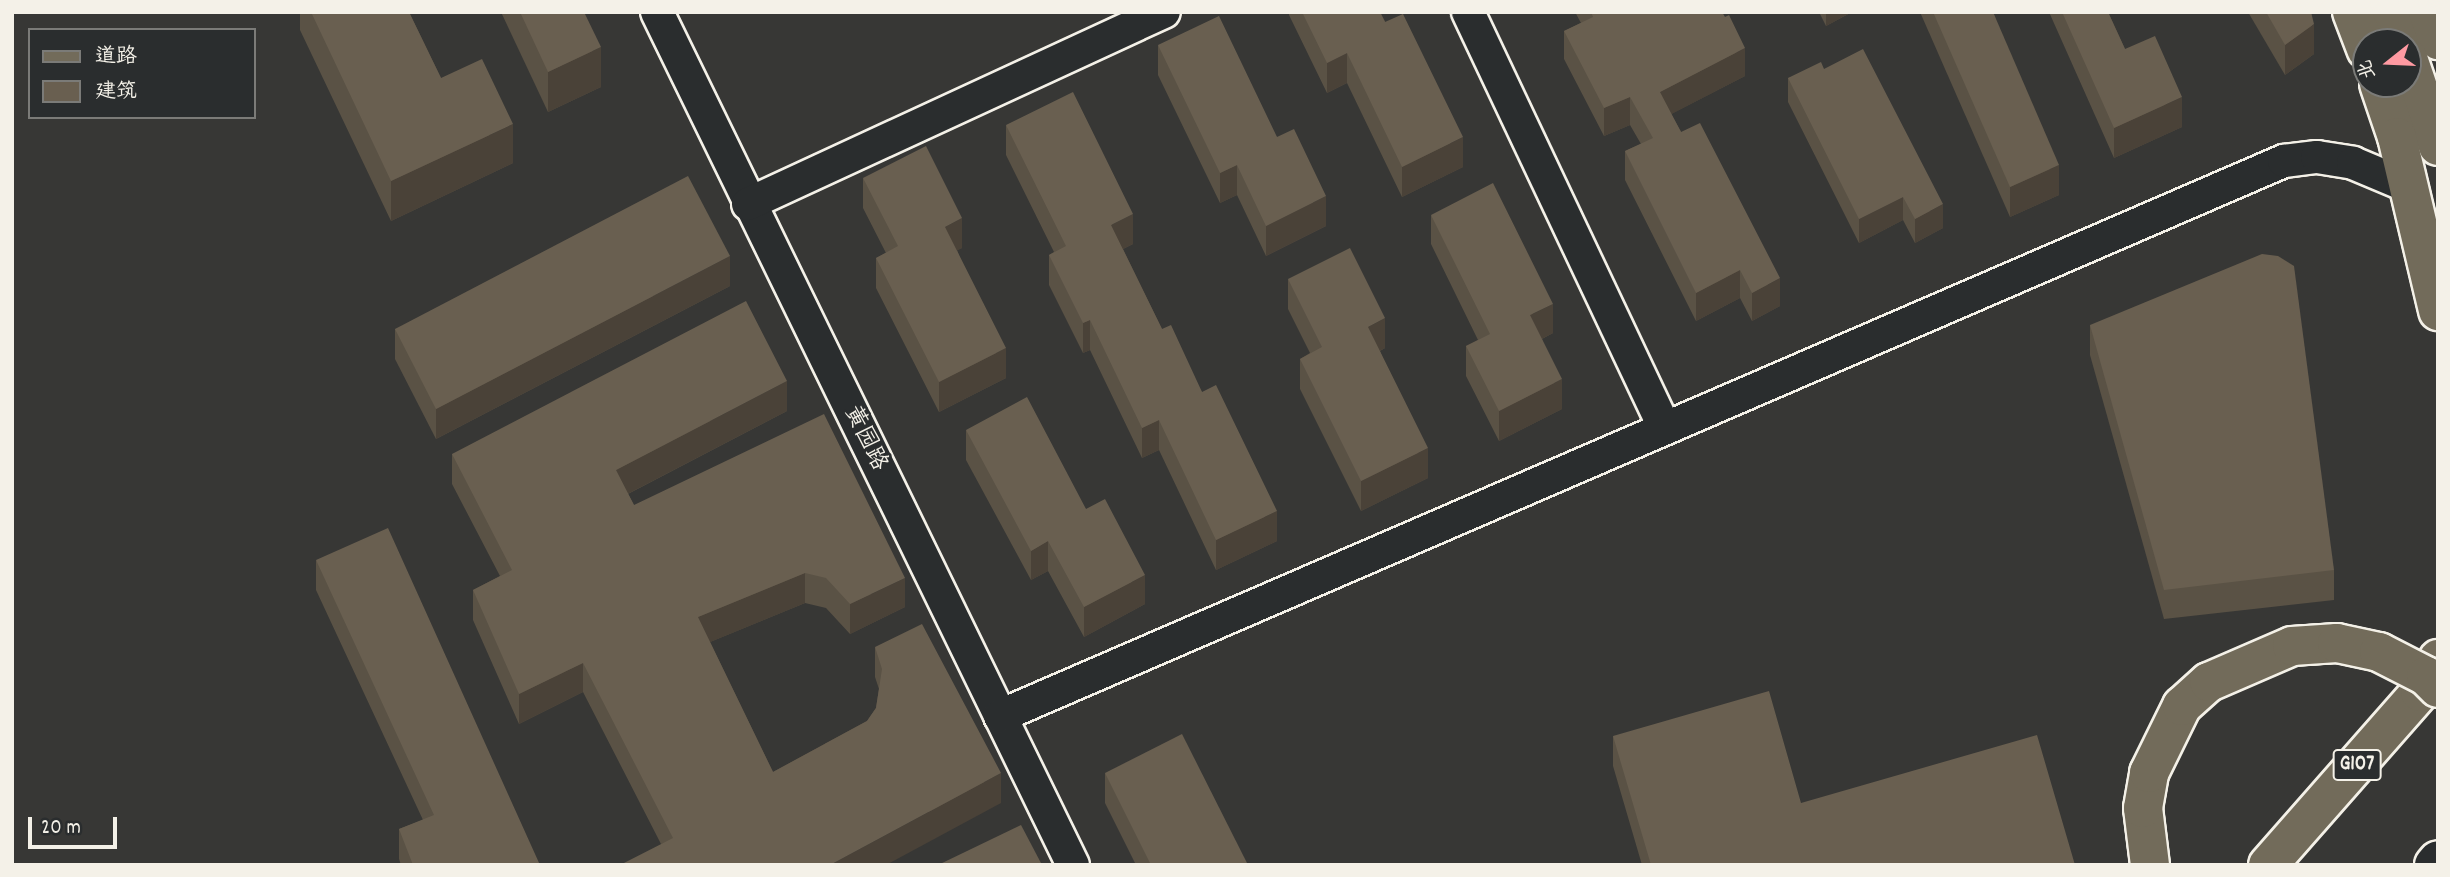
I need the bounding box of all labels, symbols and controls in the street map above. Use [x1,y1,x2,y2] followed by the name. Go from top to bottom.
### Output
[28,28,256,119] legend
[2352,28,2422,98] north arrow
[95,43,137,73] text: 道路
[2353,56,2384,82] text: 北
[95,78,137,108] text: 建筑
[836,402,892,476] street label: 黄园路
[2332,748,2382,782] road number: G107
[32,804,121,848] scale bar
[41,814,81,844] text: 20 m

